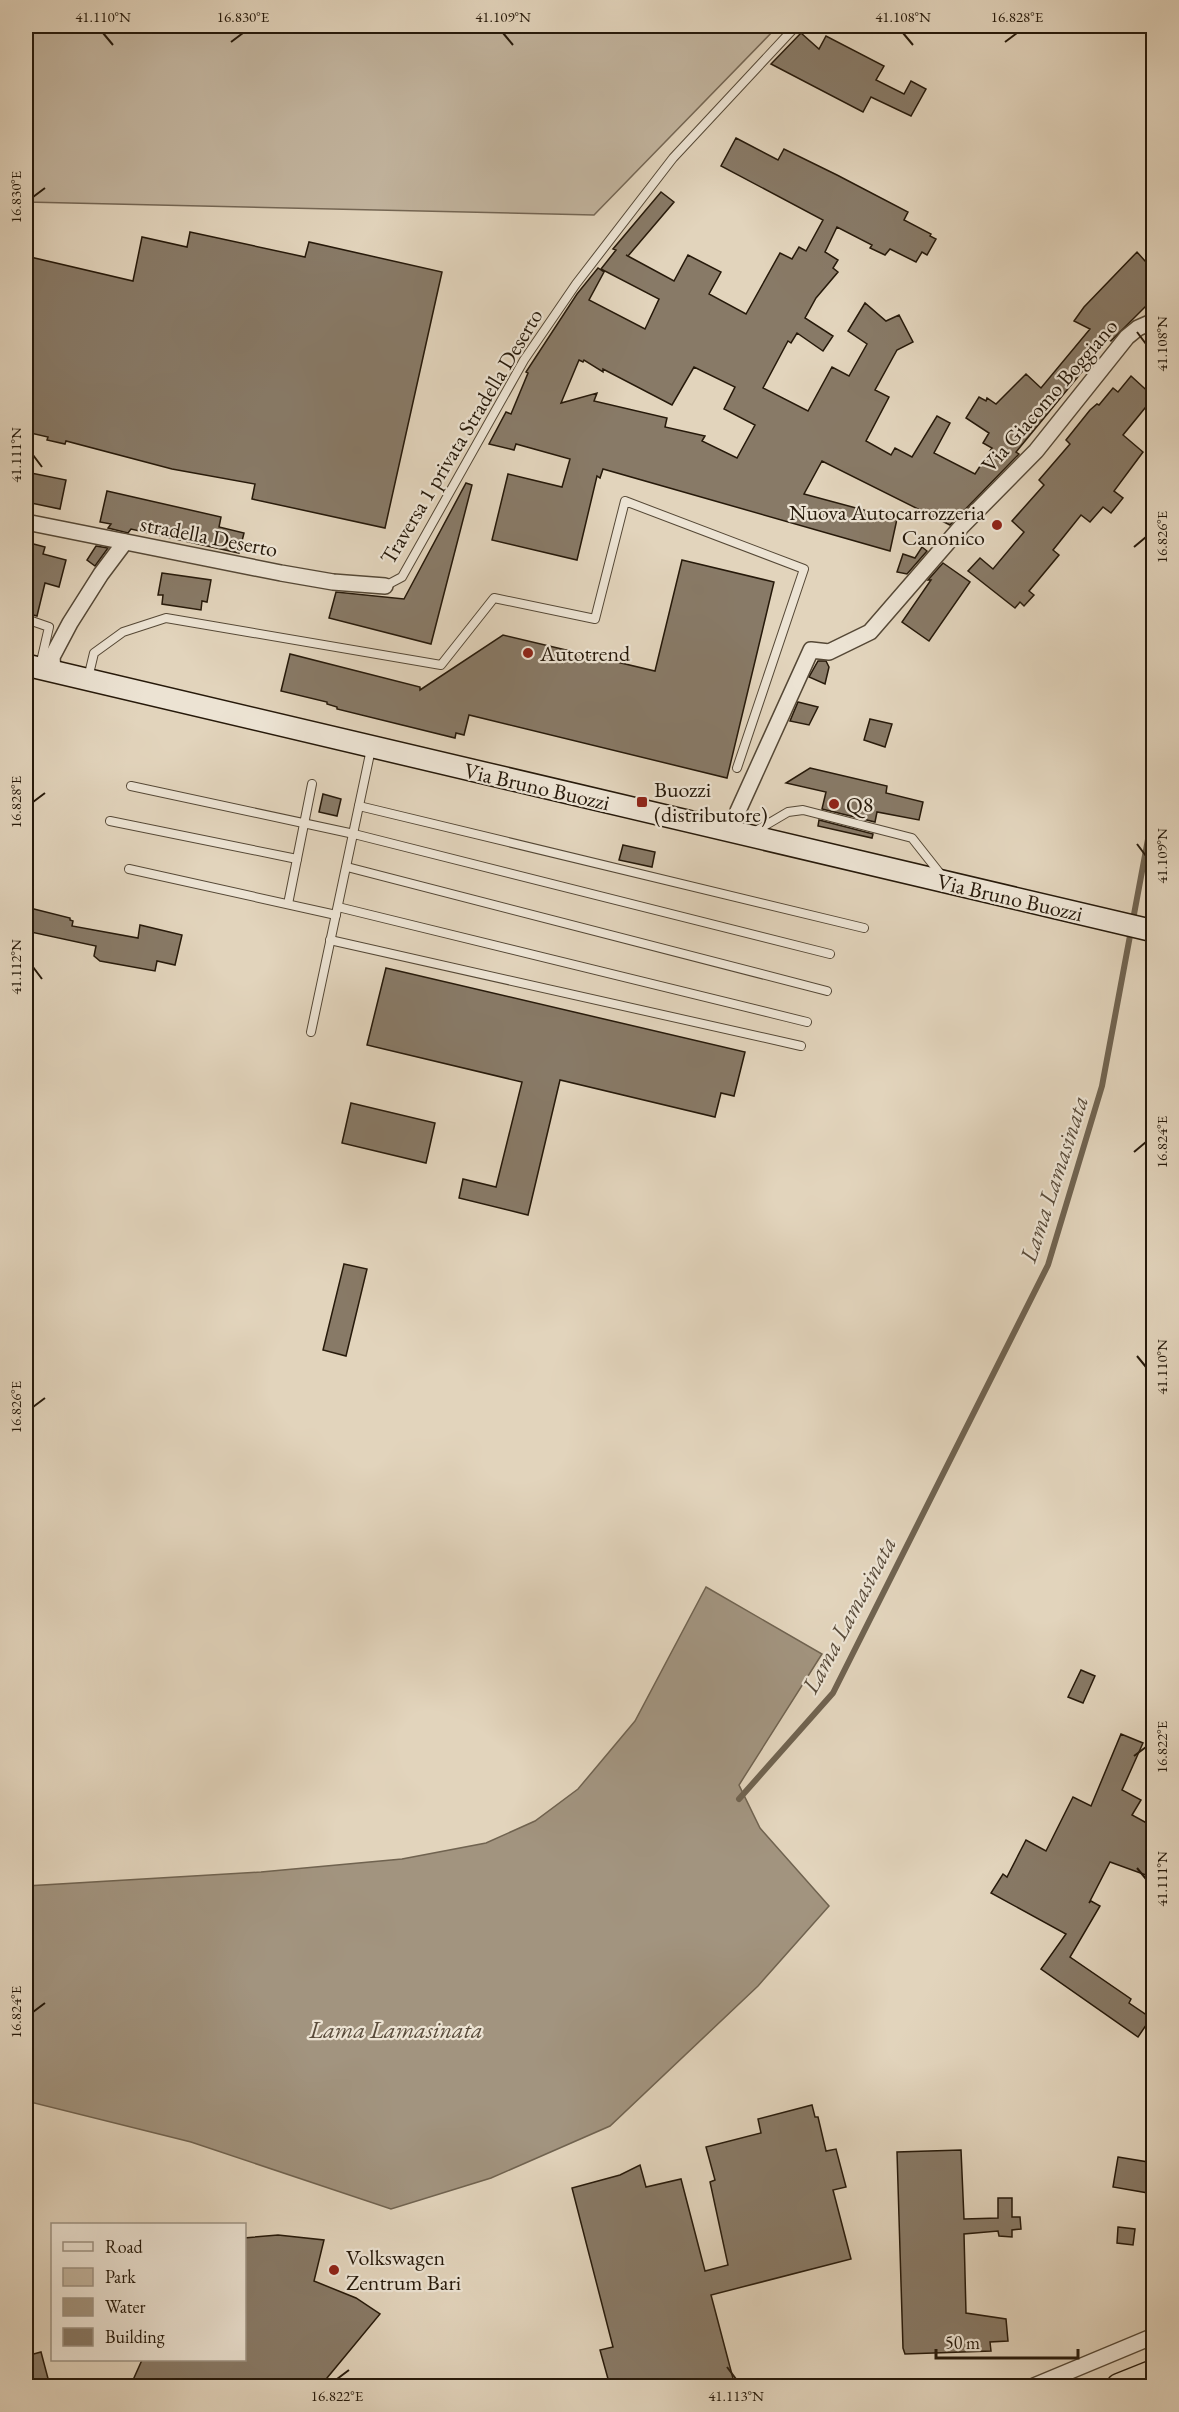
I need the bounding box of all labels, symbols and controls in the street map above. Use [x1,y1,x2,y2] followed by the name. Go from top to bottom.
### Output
[75,7,131,26] text: 41.110°N
[217,7,270,26] text: 16.830°E
[475,7,531,26] text: 41.109°N
[875,7,931,26] text: 41.108°N
[991,7,1044,26] text: 16.828°E
[6,170,25,223] text: 16.830°E
[373,303,550,570] street label: Traversa 1 privata Stradella Deserto
[975,312,1124,478] street label: Via Giacomo Boggiano
[1152,316,1171,372] text: 41.108°N
[6,427,25,483] text: 41.111°N
[789,498,985,552] place label: Nuova Autocarrozzeria Canonico
[138,509,280,564] street label: stradella Deserto
[1152,510,1171,563] text: 16.826°E
[990,518,1004,532] marker: Nuova Autocarrozzeria Canonico
[539,639,631,668] place label: Autotrend
[521,646,535,660] marker: Autotrend
[461,756,613,817] street label: Via Bruno Buozzi
[6,775,25,828] text: 16.828°E
[654,775,768,829] place label: Buozzi (distributore)
[846,790,873,819] place label: Q8
[635,795,649,809] marker: Buozzi (distributore)
[827,797,841,811] marker: Q8
[1152,828,1171,884] text: 41.109°N
[934,867,1086,928] street label: Via Bruno Buozzi
[6,939,25,995] text: 41.112°N
[1012,1092,1095,1267] water label: Lama Lamasinata
[1152,1115,1171,1168] text: 16.824°E
[1152,1339,1171,1395] text: 41.110°N
[6,1380,25,1433] text: 16.826°E
[794,1531,903,1699] water label: Lama Lamasinata
[1152,1720,1171,1773] text: 16.822°E
[1152,1851,1171,1907] text: 41.111°N
[6,1985,25,2038] text: 16.824°E
[308,2014,483,2045] water label: Lama Lamasinata
[51,2223,246,2361] legend
[105,2235,144,2258] text: Road
[346,2243,461,2297] place label: Volkswagen Zentrum Bari
[327,2263,341,2277] marker: Volkswagen Zentrum Bari
[105,2265,136,2288] text: Park
[105,2295,146,2318] text: Water
[936,2322,1078,2360] scale bar
[105,2325,165,2348] text: Building
[945,2331,980,2354] text: 50 m
[311,2386,364,2405] text: 16.822°E
[708,2386,764,2405] text: 41.113°N

